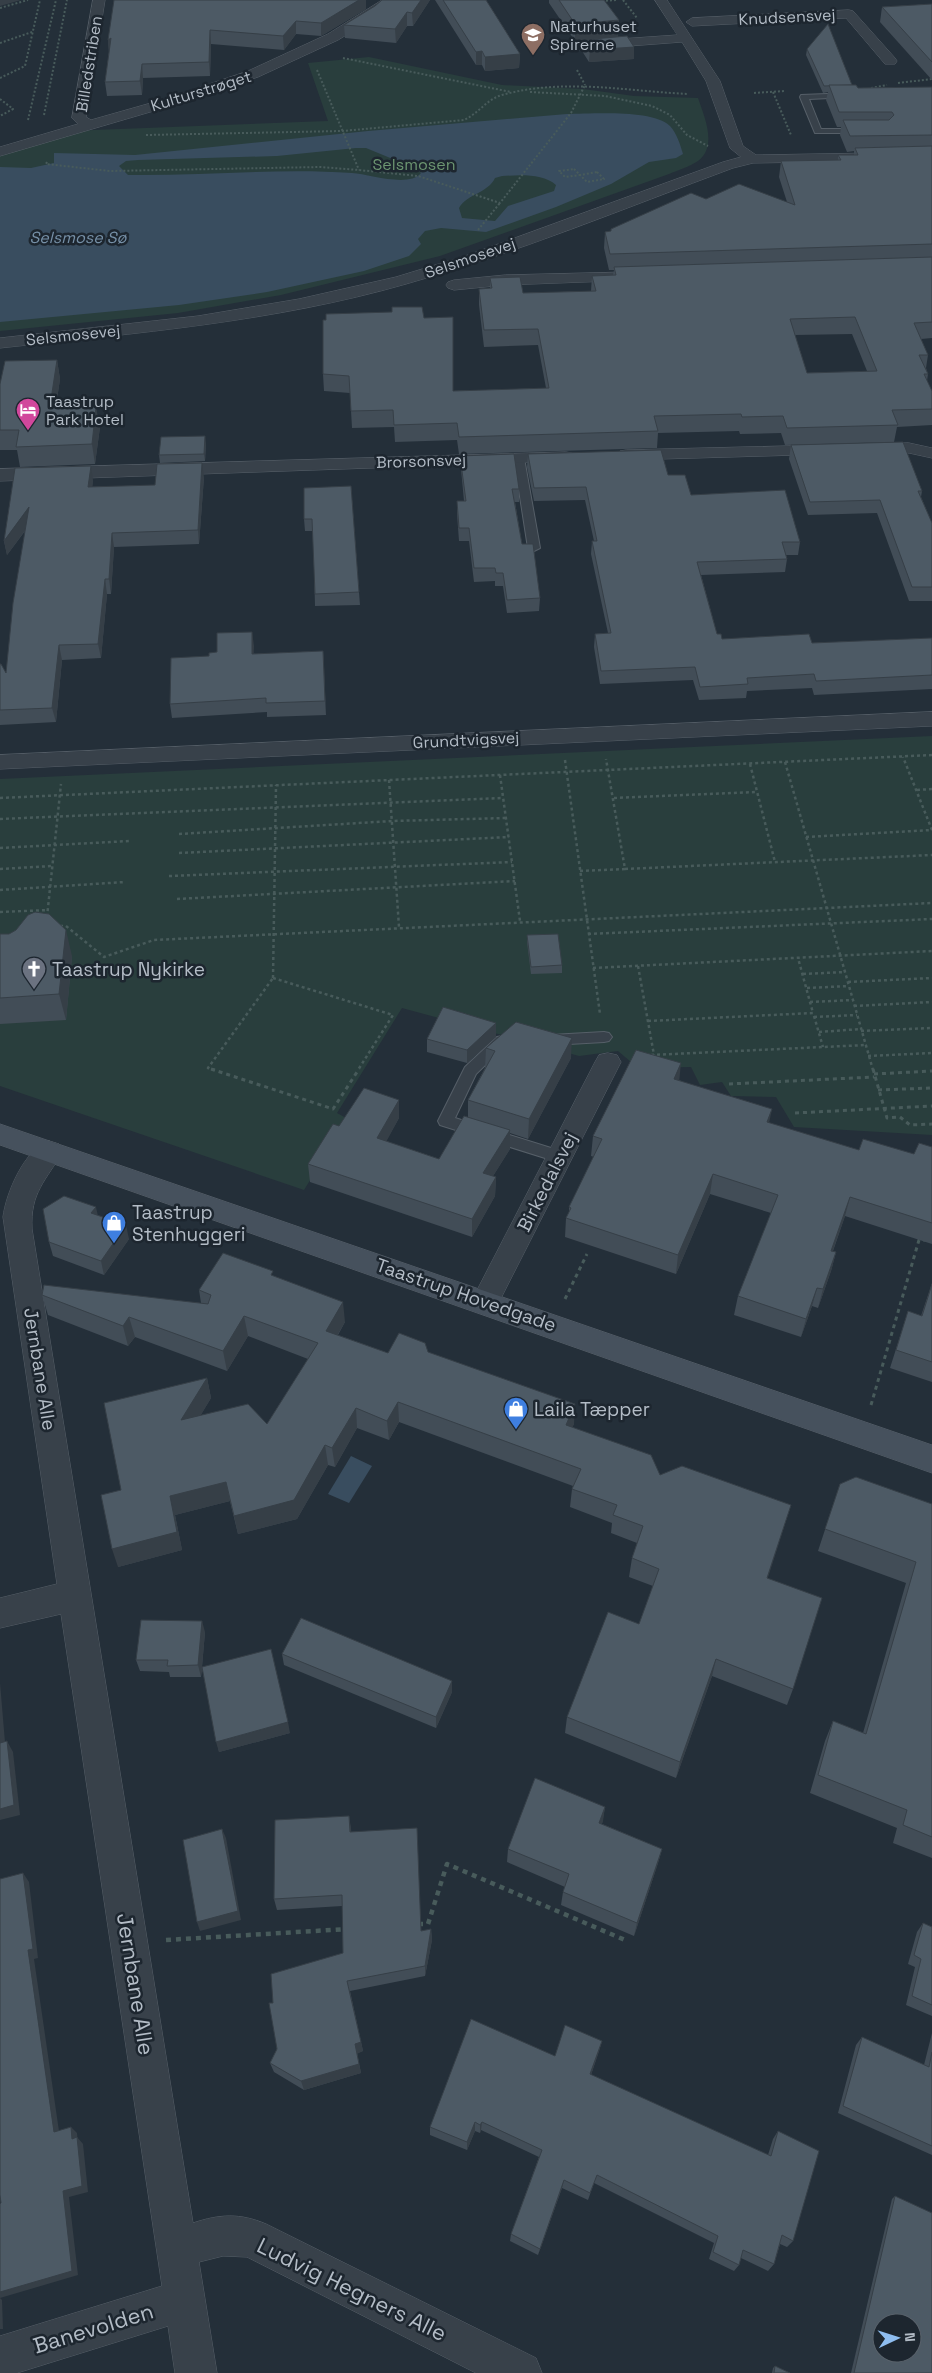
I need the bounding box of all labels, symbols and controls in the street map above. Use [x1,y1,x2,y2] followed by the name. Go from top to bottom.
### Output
[738,4,836,30] street label: Knudsensvej
[71,14,107,114] street label: Billedstriben
[550,16,637,55] place label: Naturhuset Spirerne
[520,22,546,56] school or university icon: Naturhuset Spirerne
[148,66,254,116] street label: Kulturstrøget
[373,154,456,175] park label: Selsmosen
[30,227,128,248] water label: Selsmose Sø
[422,233,518,283] street label: Selsmosevej
[25,320,121,350] street label: Selsmosevej
[46,391,124,430] place label: Taastrup Park Hotel
[15,397,41,431] hotel icon: Taastrup Park Hotel
[376,449,466,473] street label: Brorsonsvej
[412,727,520,753] street label: Grundtvigsvej
[21,956,47,990] church icon: Taastrup Nykirke
[52,957,205,982] place label: Taastrup Nykirke
[511,1128,583,1236] street label: Birkedalsvej
[132,1200,246,1247] place label: Taastrup Stenhuggeri
[101,1210,127,1244] shop icon: Taastrup Stenhuggeri
[372,1252,560,1338] street label: Taastrup Hovedgade
[18,1306,62,1432] street label: Jernbane Alle
[503,1396,529,1430] shop icon: Laila Tæpper
[534,1397,650,1422] place label: Laila Tæpper
[111,1911,161,2057] street label: Jernbane Alle
[253,2231,451,2347] street label: Ludvig Hegners Alle
[29,2296,157,2360] street label: Banevolden
[872,2313,922,2363] north arrow
[901,2332,919,2342] text: N

